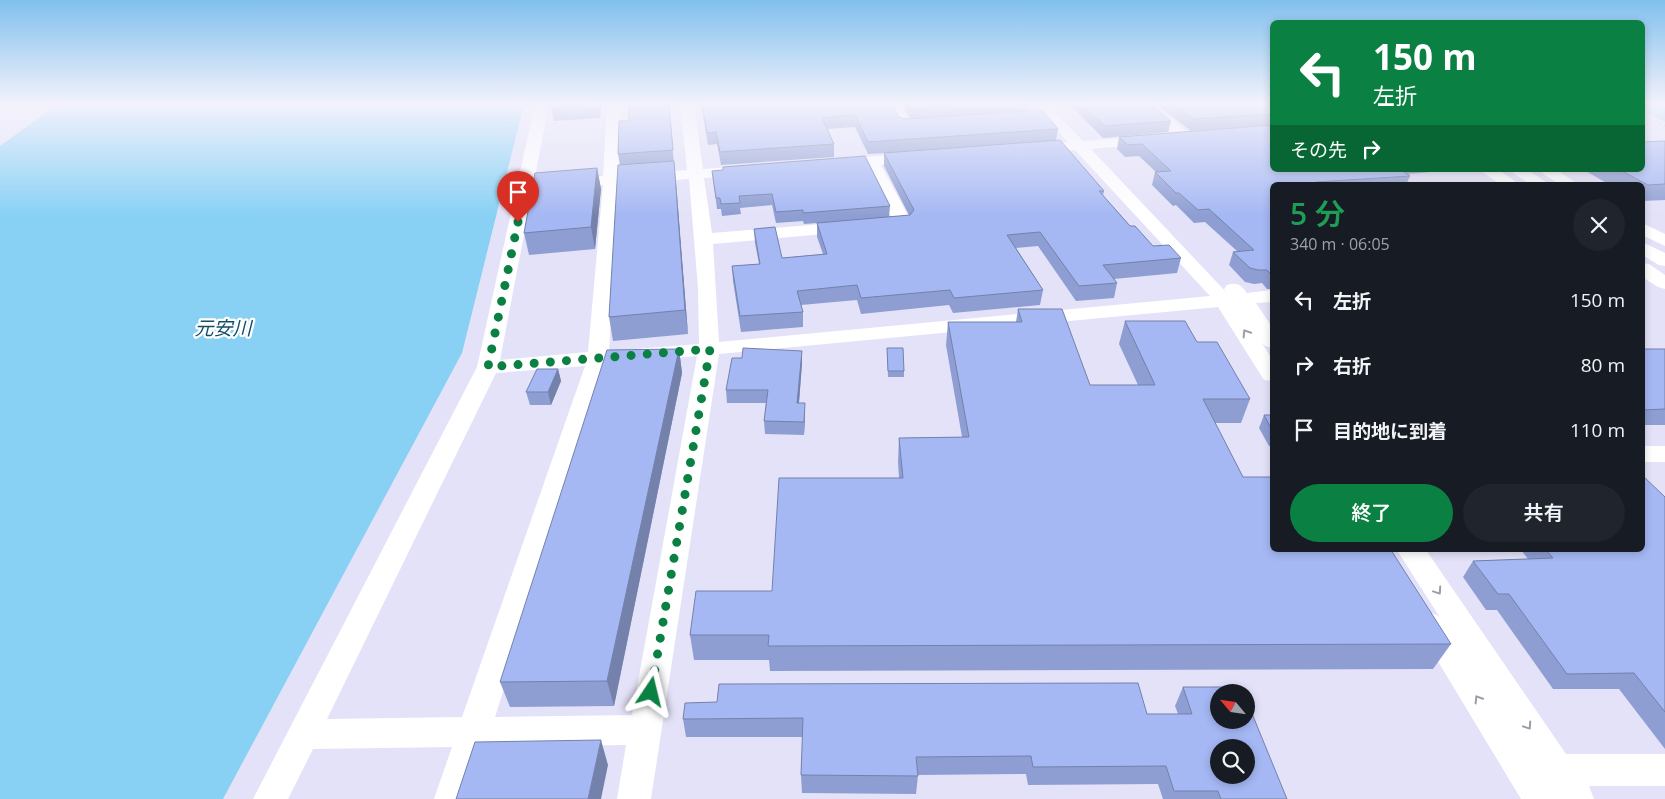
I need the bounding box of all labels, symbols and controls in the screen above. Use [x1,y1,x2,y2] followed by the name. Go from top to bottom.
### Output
[1373,33,1477,80] text: 150 m
[1290,40,1355,105] icon: left
[1373,80,1417,110] text: 左折
[1357,135,1385,163] icon: right
[1290,137,1347,163] text: その先
[497,171,539,222] pin
[504,178,532,206] icon: arrive
[1290,193,1345,234] text: 5 分
[1573,199,1625,251] button: close
[1290,233,1390,255] text: 340 m · 06:05
[1290,286,1318,314] icon: left
[1570,287,1625,313] text: 150 m
[1333,288,1371,314] text: 左折
[194,315,253,341] water label: 元安川
[1243,330,1253,339] one-way arrow
[1290,351,1318,379] icon: right
[1581,352,1625,378] text: 80 m
[1333,353,1371,379] text: 右折
[1290,416,1318,444] icon: arrive
[1570,417,1625,443] text: 110 m
[1333,418,1447,444] text: 目的地に到着
[1290,484,1453,542] button: 終了
[1463,484,1625,542] button: 共有
[1432,585,1441,594] one-way arrow
[624,665,676,717] position arrow
[1210,684,1255,729] north arrow
[1210,684,1255,784] map controls
[1475,695,1484,704] one-way arrow
[1522,720,1531,729] one-way arrow
[1210,739,1255,784] button: search

